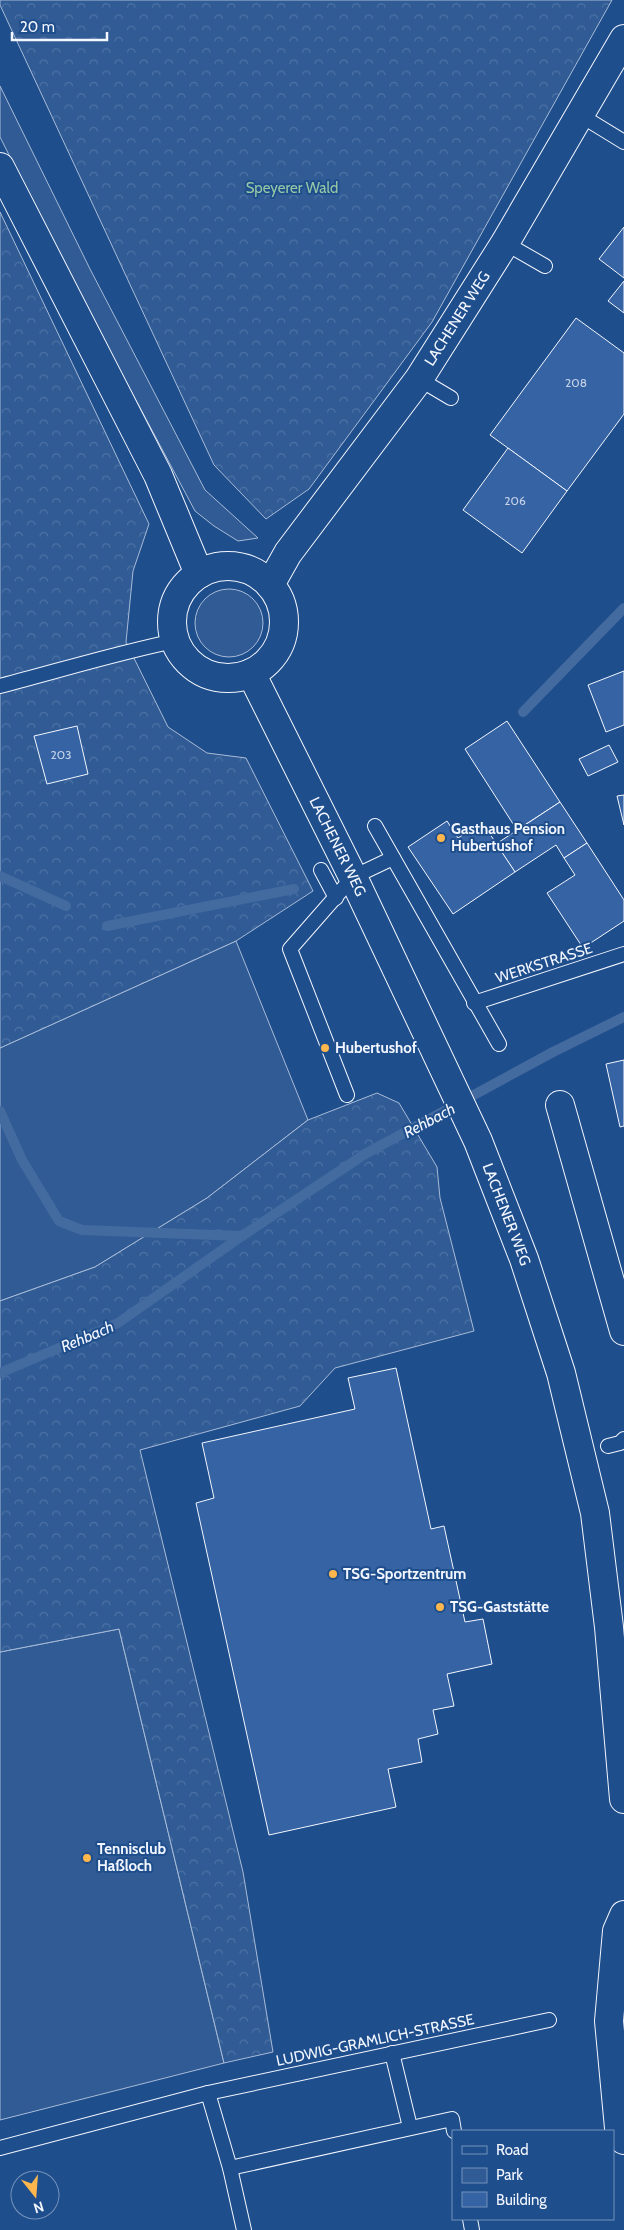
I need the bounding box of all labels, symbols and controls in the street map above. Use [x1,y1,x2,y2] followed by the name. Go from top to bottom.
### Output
[12,10,108,42] scale bar
[20,18,55,36] text: 20 m
[246,179,338,197] park label: Speyerer Wald
[421,268,494,369] street label: LACHENER WEG
[565,375,587,390] house number: 208
[504,493,526,508] house number: 206
[50,747,72,762] house number: 203
[305,794,370,899] street label: LACHENER WEG
[451,820,565,855] place label: Gasthaus Pension Hubertushof
[435,832,447,844] marker: Gasthaus Pension Hubertushof
[493,939,595,987] street label: WERKSTRASSE
[335,1039,417,1057] place label: Hubertushof
[319,1042,331,1054] marker: Hubertushof
[400,1099,458,1142] water label: Rehbach
[479,1161,535,1268] street label: LACHENER WEG
[58,1317,117,1356] water label: Rehbach
[343,1565,466,1583] place label: TSG-Sportzentrum
[327,1568,339,1580] marker: TSG-Sportzentrum
[450,1598,549,1616] place label: TSG-Gaststätte
[434,1601,446,1613] marker: TSG-Gaststätte
[97,1840,166,1875] place label: Tennisclub Haßloch
[81,1852,93,1864] marker: Tennisclub Haßloch
[274,2010,476,2070] street label: LUDWIG-GRAMLICH-STRASSE
[452,2130,614,2220] legend
[496,2141,529,2159] text: Road
[496,2166,523,2184] text: Park
[10,2170,60,2220] north arrow
[496,2191,547,2209] text: Building
[31,2197,46,2217] text: N

